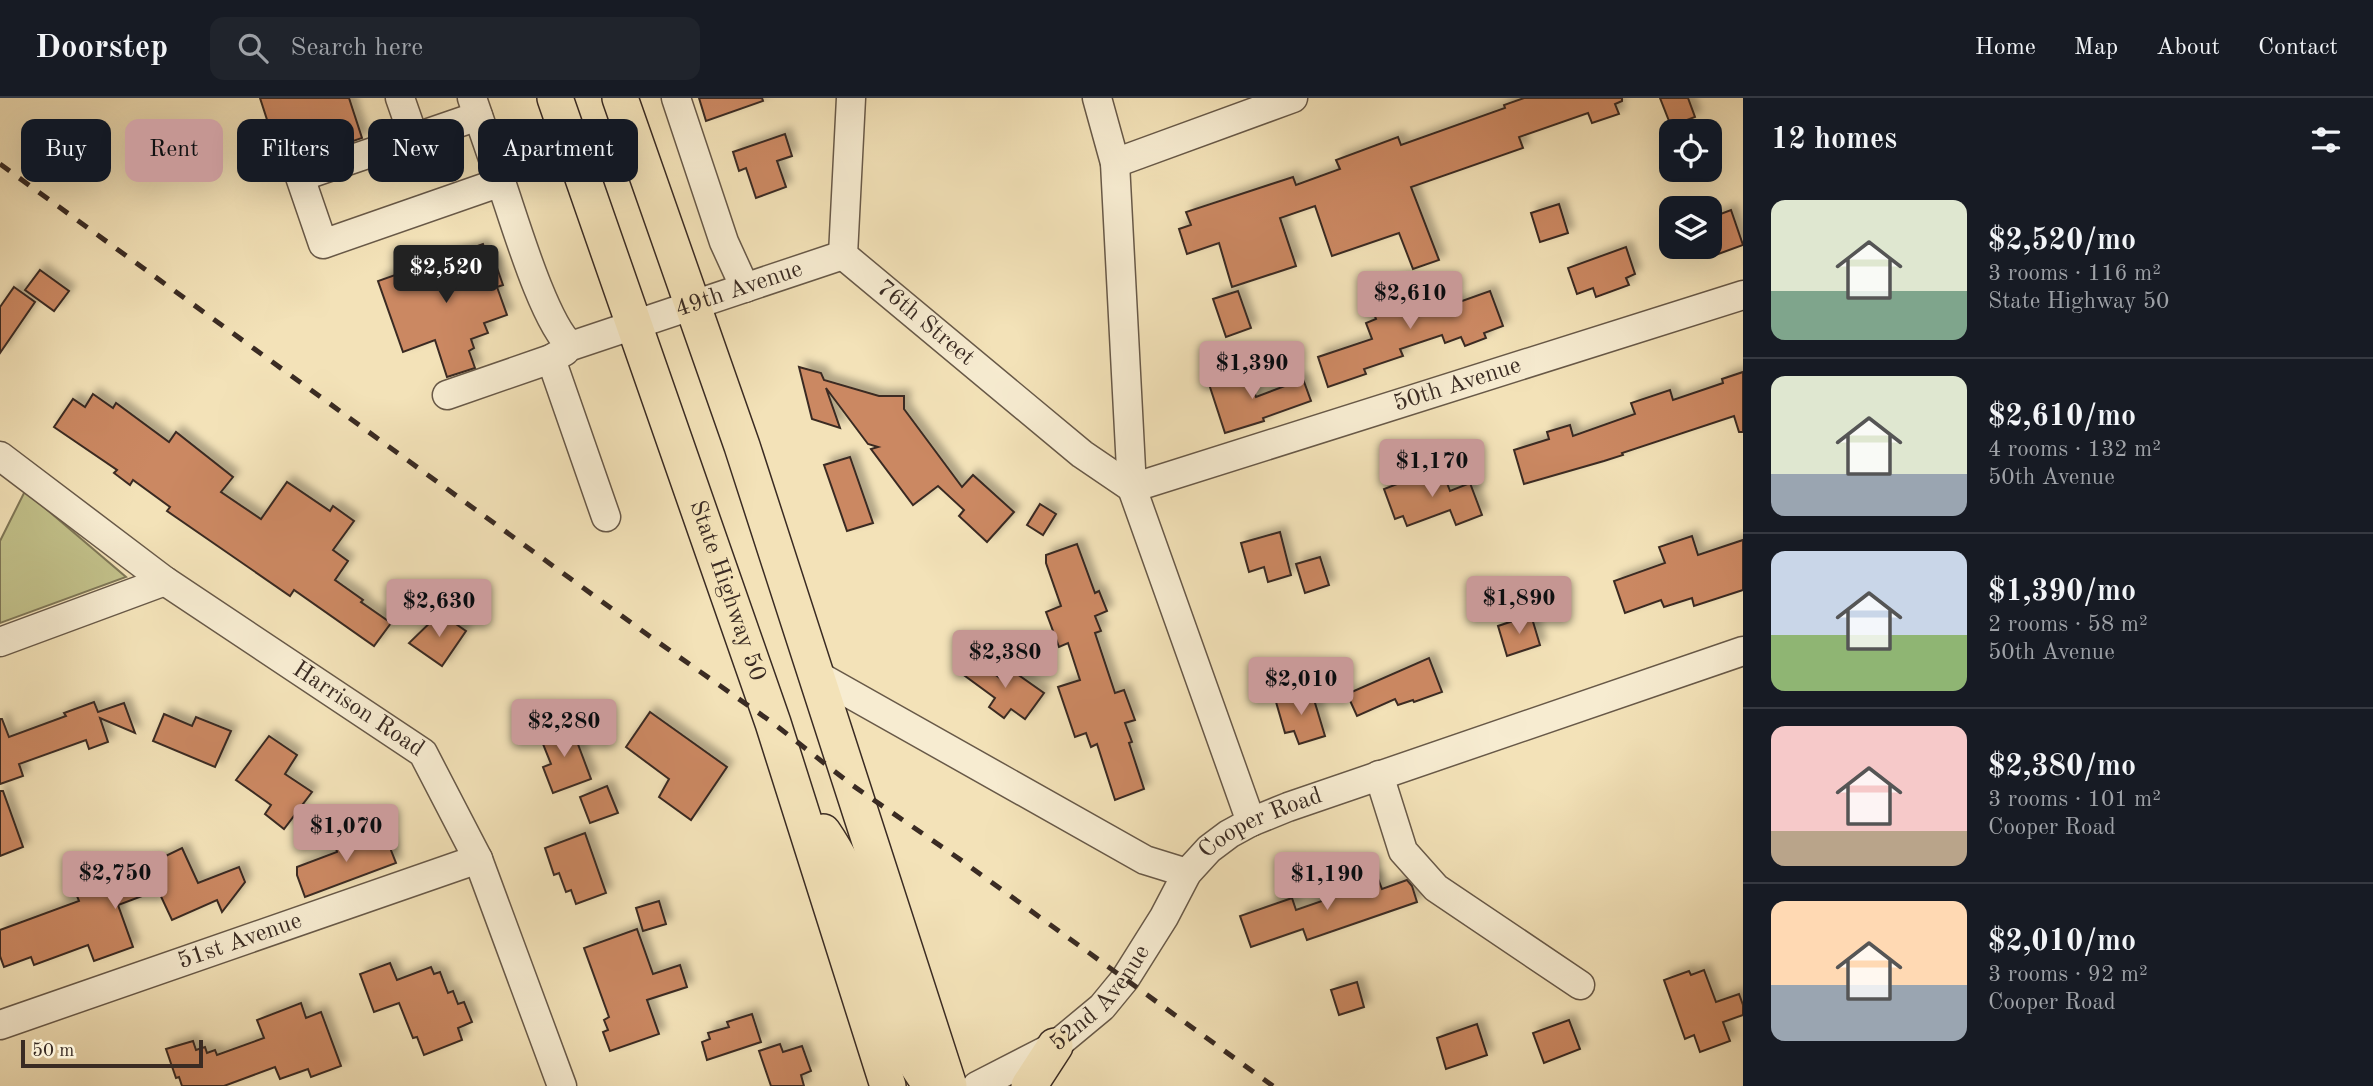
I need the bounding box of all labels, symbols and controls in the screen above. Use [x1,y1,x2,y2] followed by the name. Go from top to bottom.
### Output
[210,17,700,80] search box
[234,29,272,67] icon: search
[35,32,168,65] text: Doorstep
[290,35,423,61] text: Search here
[1975,36,2036,60] text: Home
[2074,36,2118,60] text: Map
[2156,36,2220,60] text: About
[2258,36,2338,60] text: Contact
[21,119,111,182] chip: Buy
[125,119,223,182] chip: Rent
[237,119,354,182] chip: Filters
[368,119,464,182] chip: New
[478,119,638,182] chip: Apartment
[1659,119,1722,259] map controls
[1659,119,1722,182] button: locate
[2307,121,2345,159] icon: filters
[1771,125,1897,155] text: 12 homes
[1659,196,1722,259] button: layers
[1988,226,2136,256] text: $2,520/mo
[1827,228,1911,312] icon: home
[389,246,503,305] pin: $2,520
[409,256,483,279] text: $2,520
[673,257,806,322] street label: 49th Avenue
[1988,262,2161,285] text: 3 rooms · 116 m²
[1353,272,1467,331] pin: $2,610
[871,276,979,371] street label: 76th Street
[1373,282,1447,305] text: $2,610
[1988,290,2169,313] text: State Highway 50
[1195,342,1309,401] pin: $1,390
[1215,352,1289,375] text: $1,390
[1391,354,1524,417] street label: 50th Avenue
[1988,402,2136,432] text: $2,610/mo
[1827,404,1911,488] icon: home
[1988,438,2161,461] text: 4 rooms · 132 m²
[1375,440,1489,499] pin: $1,170
[1395,450,1469,473] text: $1,170
[1988,466,2115,489] text: 50th Avenue
[684,497,769,684] street label: State Highway 50
[1462,576,1576,636] pin: $1,890
[1988,577,2136,607] text: $1,390/mo
[1827,579,1911,663] icon: home
[382,580,496,639] pin: $2,630
[1482,587,1556,610] text: $1,890
[402,590,476,613] text: $2,630
[1988,613,2148,636] text: 2 rooms · 58 m²
[948,630,1062,690] pin: $2,380
[968,641,1042,664] text: $2,380
[1988,641,2115,664] text: 50th Avenue
[288,657,428,762] street label: Harrison Road
[1244,658,1358,717] pin: $2,010
[1264,668,1338,691] text: $2,010
[507,700,621,759] pin: $2,280
[527,710,601,733] text: $2,280
[1988,752,2136,782] text: $2,380/mo
[1827,754,1911,838] icon: home
[1195,784,1325,863] street label: Cooper Road
[1988,788,2161,811] text: 3 rooms · 101 m²
[289,804,403,864] pin: $1,070
[309,815,383,838] text: $1,070
[1988,816,2116,839] text: Cooper Road
[58,852,172,911] pin: $2,750
[1270,852,1384,912] pin: $1,190
[78,862,152,885] text: $2,750
[1290,863,1364,886] text: $1,190
[175,909,305,974] street label: 51st Avenue
[1988,927,2136,957] text: $2,010/mo
[1827,929,1911,1013] icon: home
[1046,941,1155,1056] street label: 52nd Avenue
[1988,963,2148,986] text: 3 rooms · 92 m²
[1988,991,2116,1014] text: Cooper Road
[21,1037,203,1069] scale bar
[32,1042,74,1061] text: 50 m

